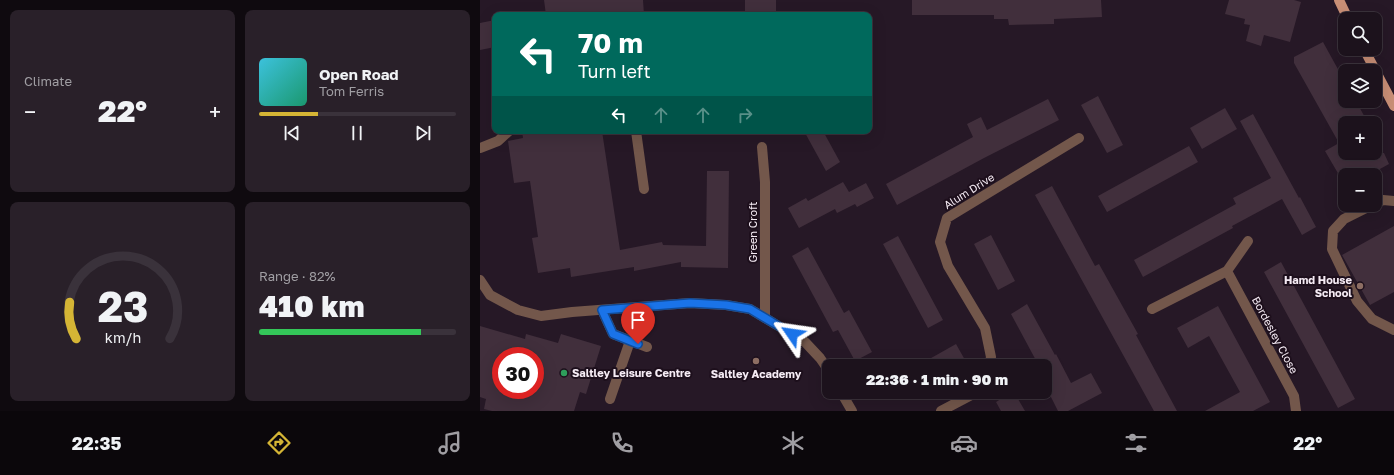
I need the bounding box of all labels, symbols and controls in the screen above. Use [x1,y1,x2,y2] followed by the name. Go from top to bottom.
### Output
[1338,12,1382,212] map controls
[1338,12,1382,56] button: search
[578,26,643,59] text: 70 m
[512,28,564,80] icon: left
[578,60,651,82] text: Turn left
[1338,64,1382,108] button: layers
[319,65,399,83] text: Open Road
[24,73,72,89] text: Climate
[319,83,384,99] text: Tom Ferris
[98,93,147,129] text: 22°
[24,98,36,125] text: −
[209,98,221,125] text: +
[608,104,630,126] icon: left
[650,104,672,126] icon: ahead
[692,104,714,126] icon: ahead
[734,104,756,126] icon: right
[1338,116,1382,160] button: +
[281,122,303,144] icon: previous
[346,122,368,144] icon: pause
[412,122,434,144] icon: next
[1338,168,1382,212] button: −
[941,170,996,211] street label: Alum Drive
[746,202,759,262] street label: Green Croft
[259,268,335,284] text: Range · 82%
[1284,273,1352,299] place label: Hamd House School
[97,281,148,331] text: 23
[1355,281,1365,291] marker: Hamd House School
[259,288,365,324] text: 410 km
[1250,294,1301,375] street label: Bordesley Close
[621,303,655,344] pin
[627,309,649,331] icon: arrive
[771,313,813,355] position arrow
[104,329,141,346] text: km/h
[492,347,544,399] speed limit sign: 30
[751,356,761,366] marker: Saltley Academy
[572,366,691,379] place label: Saltley Leisure Centre
[711,367,802,380] place label: Saltley Academy
[559,368,569,378] marker: Saltley Leisure Centre
[866,370,1008,388] text: 22:36 · 1 min · 90 m
[265,429,293,457] icon: directions
[436,429,464,457] icon: music
[608,429,636,457] icon: phone
[779,429,807,457] icon: climate
[950,429,978,457] icon: car
[1122,429,1150,457] icon: filters
[72,432,121,454] text: 22:35
[1293,432,1322,454] text: 22°

